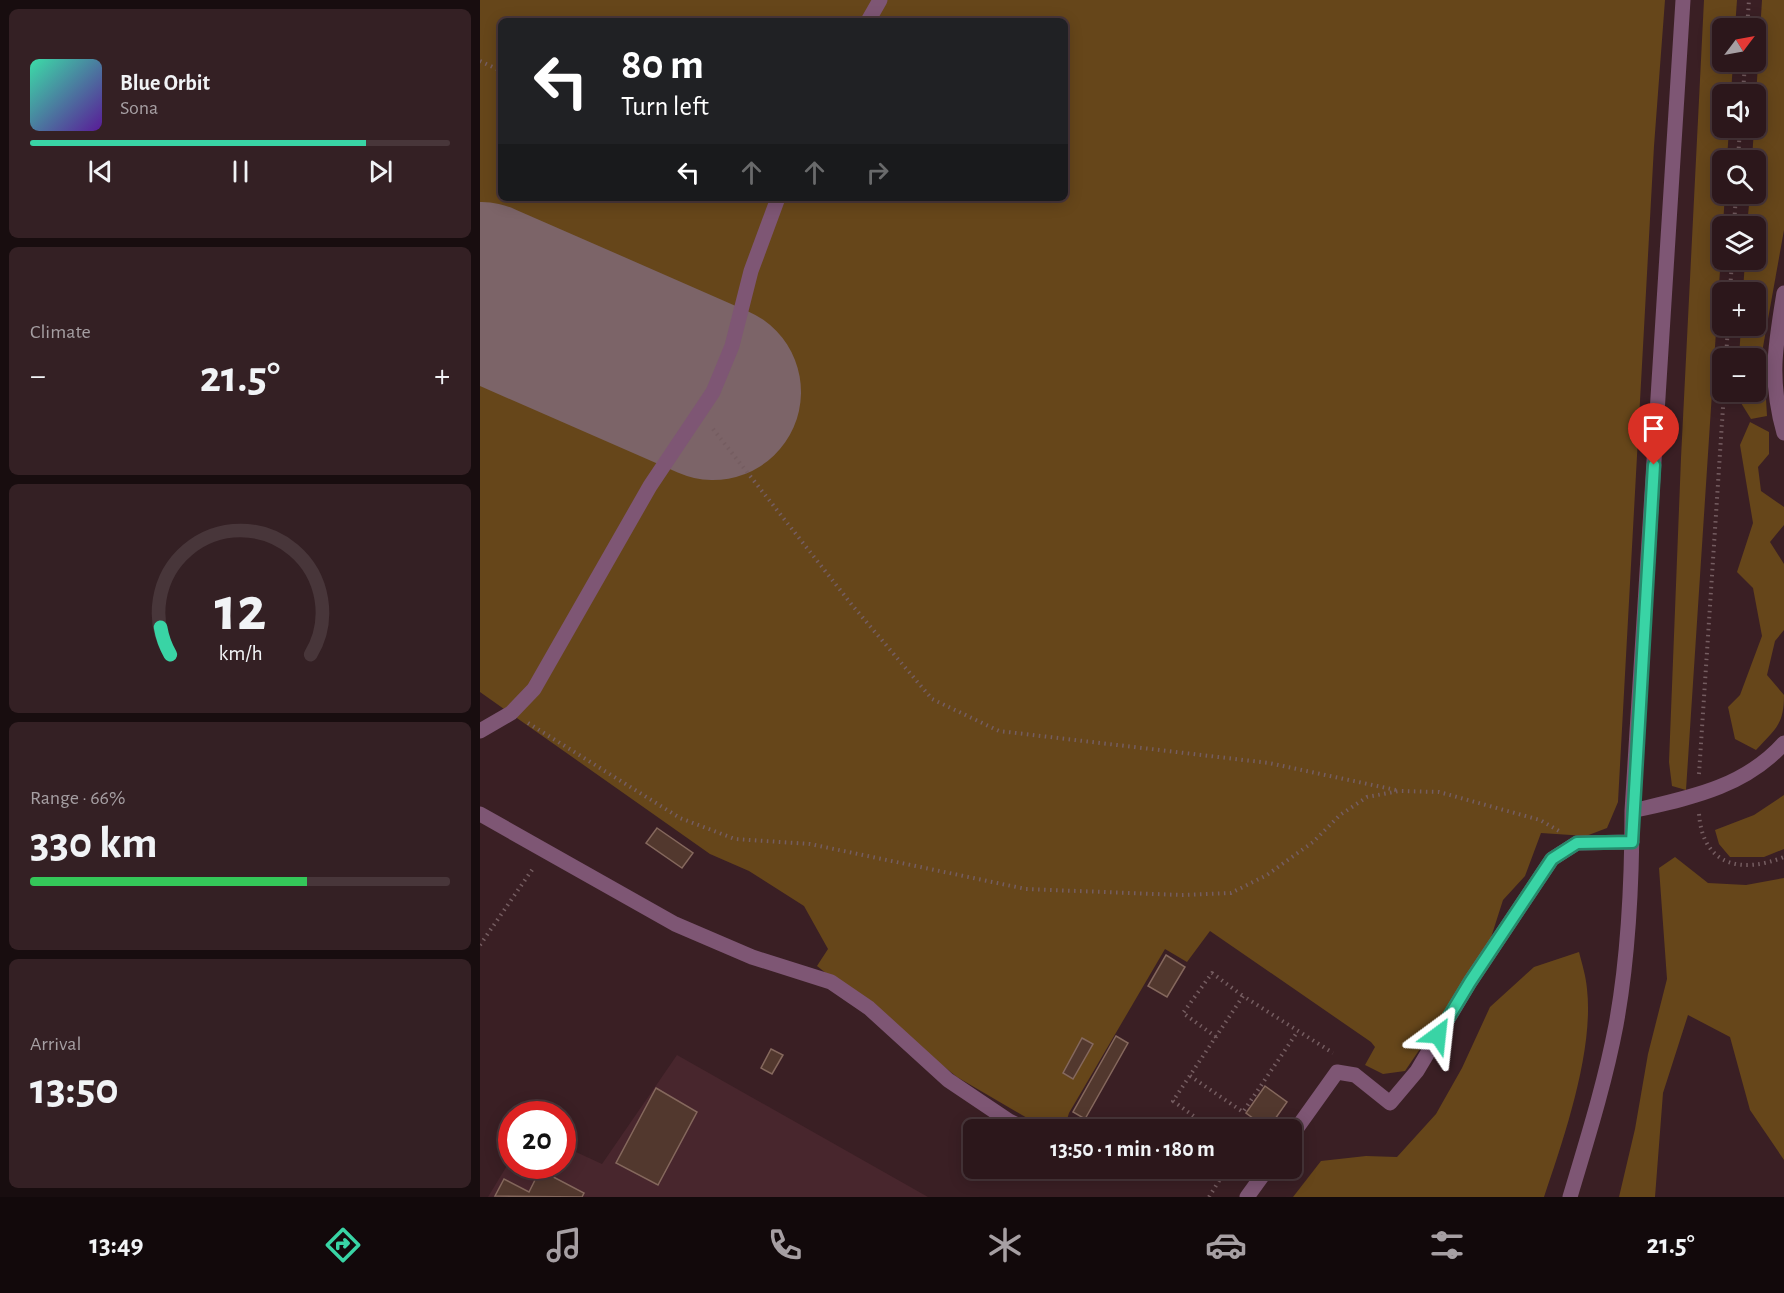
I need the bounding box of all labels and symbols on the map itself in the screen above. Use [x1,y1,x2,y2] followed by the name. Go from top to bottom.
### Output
[1712,18,1766,72] north arrow
[1628,403,1679,465] pin
[1406,1003,1470,1067] position arrow
[498,1101,576,1179] speed limit sign: 20

